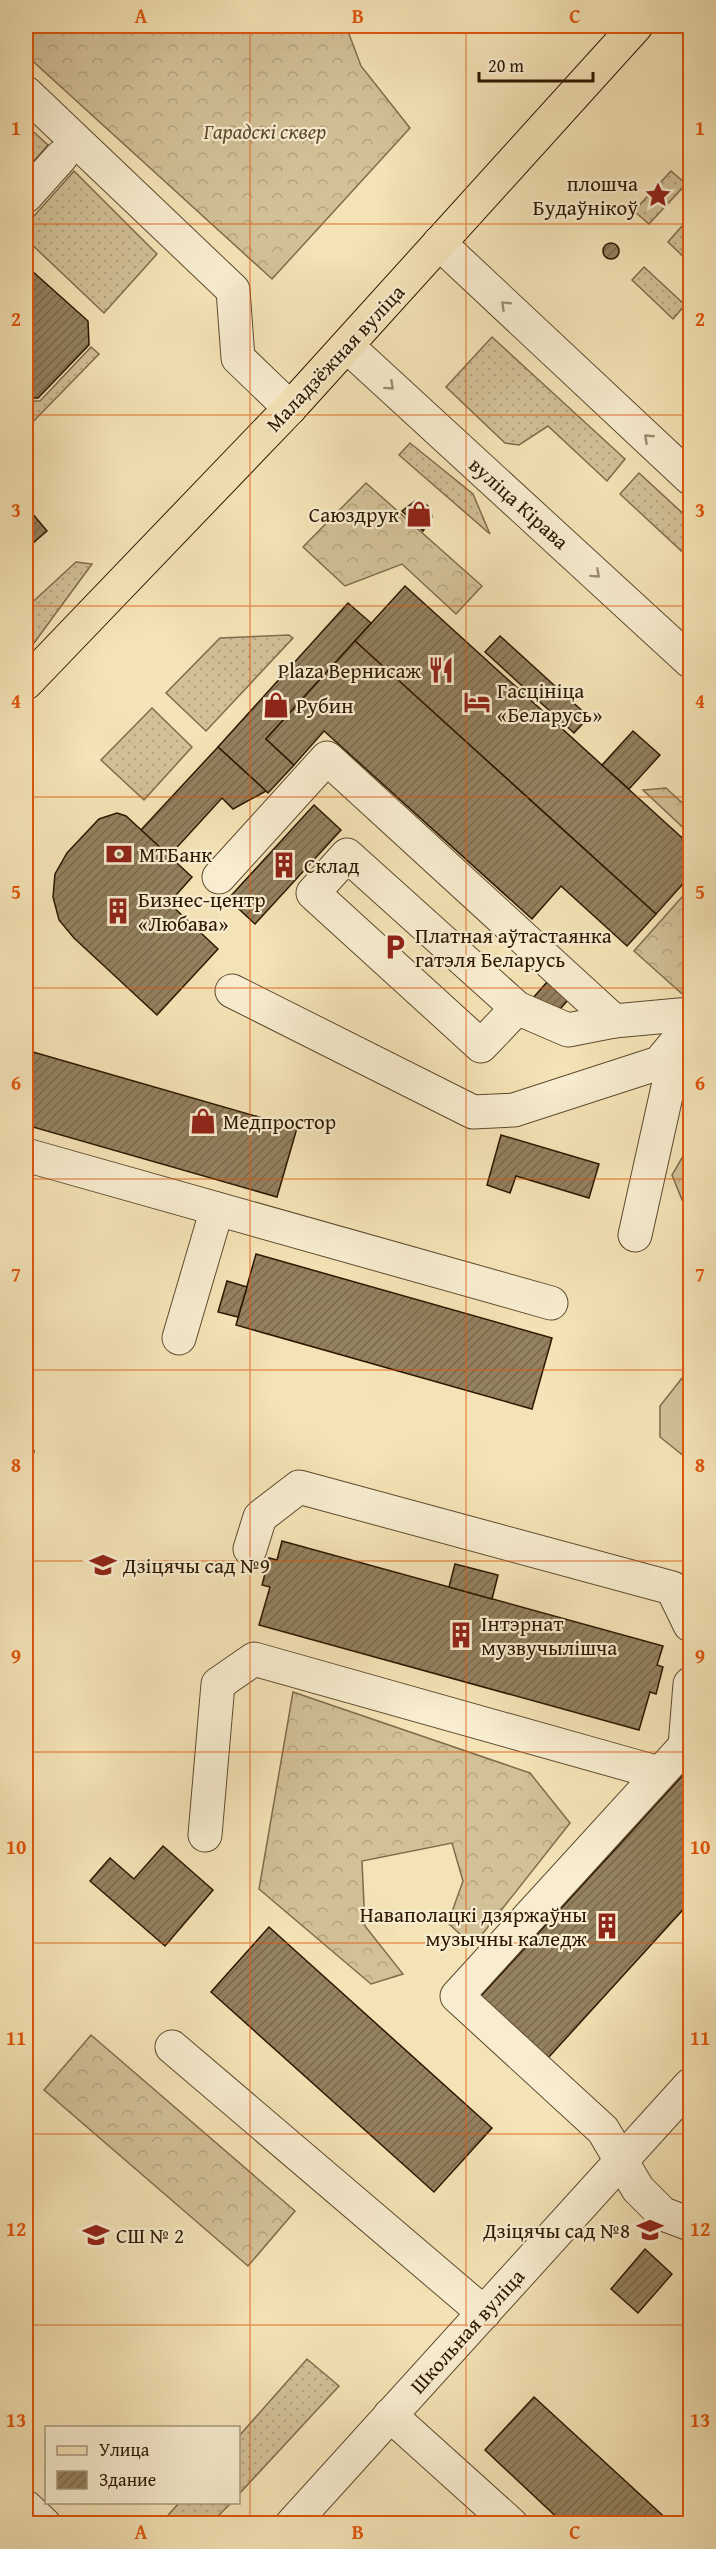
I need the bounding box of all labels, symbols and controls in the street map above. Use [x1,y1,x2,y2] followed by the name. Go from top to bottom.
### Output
[135,1,148,30] text: A
[352,1,364,30] text: B
[569,1,581,30] text: C
[479,45,593,83] scale bar
[488,52,524,79] text: 20 m
[11,113,21,142] text: 1
[695,113,705,142] text: 1
[203,116,326,147] park label: Гарадскі сквер
[533,168,638,223] place label: плошча Будаўнікоў
[643,180,673,210] place icon: плошча Будаўнікоў
[258,277,412,439] street label: Маладзёжная вуліца
[502,301,512,312] one-way arrow
[11,304,21,333] text: 2
[695,304,705,333] text: 2
[383,379,394,390] one-way arrow
[644,434,654,445] one-way arrow
[462,450,576,556] street label: вуліца Кірава
[11,495,21,524] text: 3
[695,495,705,524] text: 3
[309,499,399,530] place label: Саюздрук
[404,499,434,529] shop icon: Саюздрук
[589,567,600,578] one-way arrow
[278,655,422,686] place label: Plaza Вернисаж
[426,655,456,685] restaurant icon: Plaza Вернисаж
[497,675,602,730] place label: Гасцініца «Беларусь»
[11,686,21,715] text: 4
[695,686,705,715] text: 4
[462,687,492,717] hotel icon: Гасцініца «Беларусь»
[261,690,291,720] shop icon: Рубин
[296,690,353,721] place label: Рубин
[104,839,134,869] bank icon: МТБанк
[139,839,212,870] place label: МТБанк
[269,850,299,880] building icon: Склад
[304,850,360,881] place label: Склад
[11,877,21,906] text: 5
[695,877,705,906] text: 5
[138,884,266,939] place label: Бизнес-центр «Любава»
[103,896,133,926] building icon: Бизнес-центр «Любава»
[415,920,612,975] place label: Платная аўтастаянка гатэля Беларусь
[380,932,410,962] parking icon: Платная аўтастаянка гатэля Беларусь
[11,1068,21,1097] text: 6
[695,1068,705,1097] text: 6
[188,1106,218,1136] shop icon: Медпростор
[223,1106,336,1137] place label: Медпростор
[11,1259,21,1288] text: 7
[695,1259,705,1288] text: 7
[11,1450,21,1479] text: 8
[695,1450,705,1479] text: 8
[88,1550,118,1580] school or university icon: Дзіцячы сад №9
[122,1550,270,1581] place label: Дзіцячы сад №9
[481,1608,617,1663] place label: Інтэрнат музвучылішча
[446,1620,476,1650] building icon: Інтэрнат музвучылішча
[11,1641,21,1670] text: 9
[695,1641,705,1670] text: 9
[6,1832,26,1861] text: 10
[690,1832,710,1861] text: 10
[360,1899,588,1954] place label: Наваполацкі дзяржаўны музычны каледж
[592,1911,622,1941] building icon: Наваполацкі дзяржаўны музычны каледж
[6,2023,26,2052] text: 11
[690,2023,710,2052] text: 11
[6,2214,26,2243] text: 12
[690,2214,710,2243] text: 12
[482,2215,630,2246] place label: Дзіцячы сад №8
[635,2215,665,2245] school or university icon: Дзіцячы сад №8
[81,2220,111,2250] school or university icon: СШ № 2
[116,2220,184,2251] place label: СШ № 2
[402,2262,532,2400] street label: Школьная вуліца
[6,2405,26,2434] text: 13
[690,2405,710,2434] text: 13
[45,2426,240,2504] legend
[99,2436,150,2463] text: Улица
[99,2466,156,2493] text: Здание
[135,2517,148,2546] text: A
[352,2517,364,2546] text: B
[569,2517,581,2546] text: C

